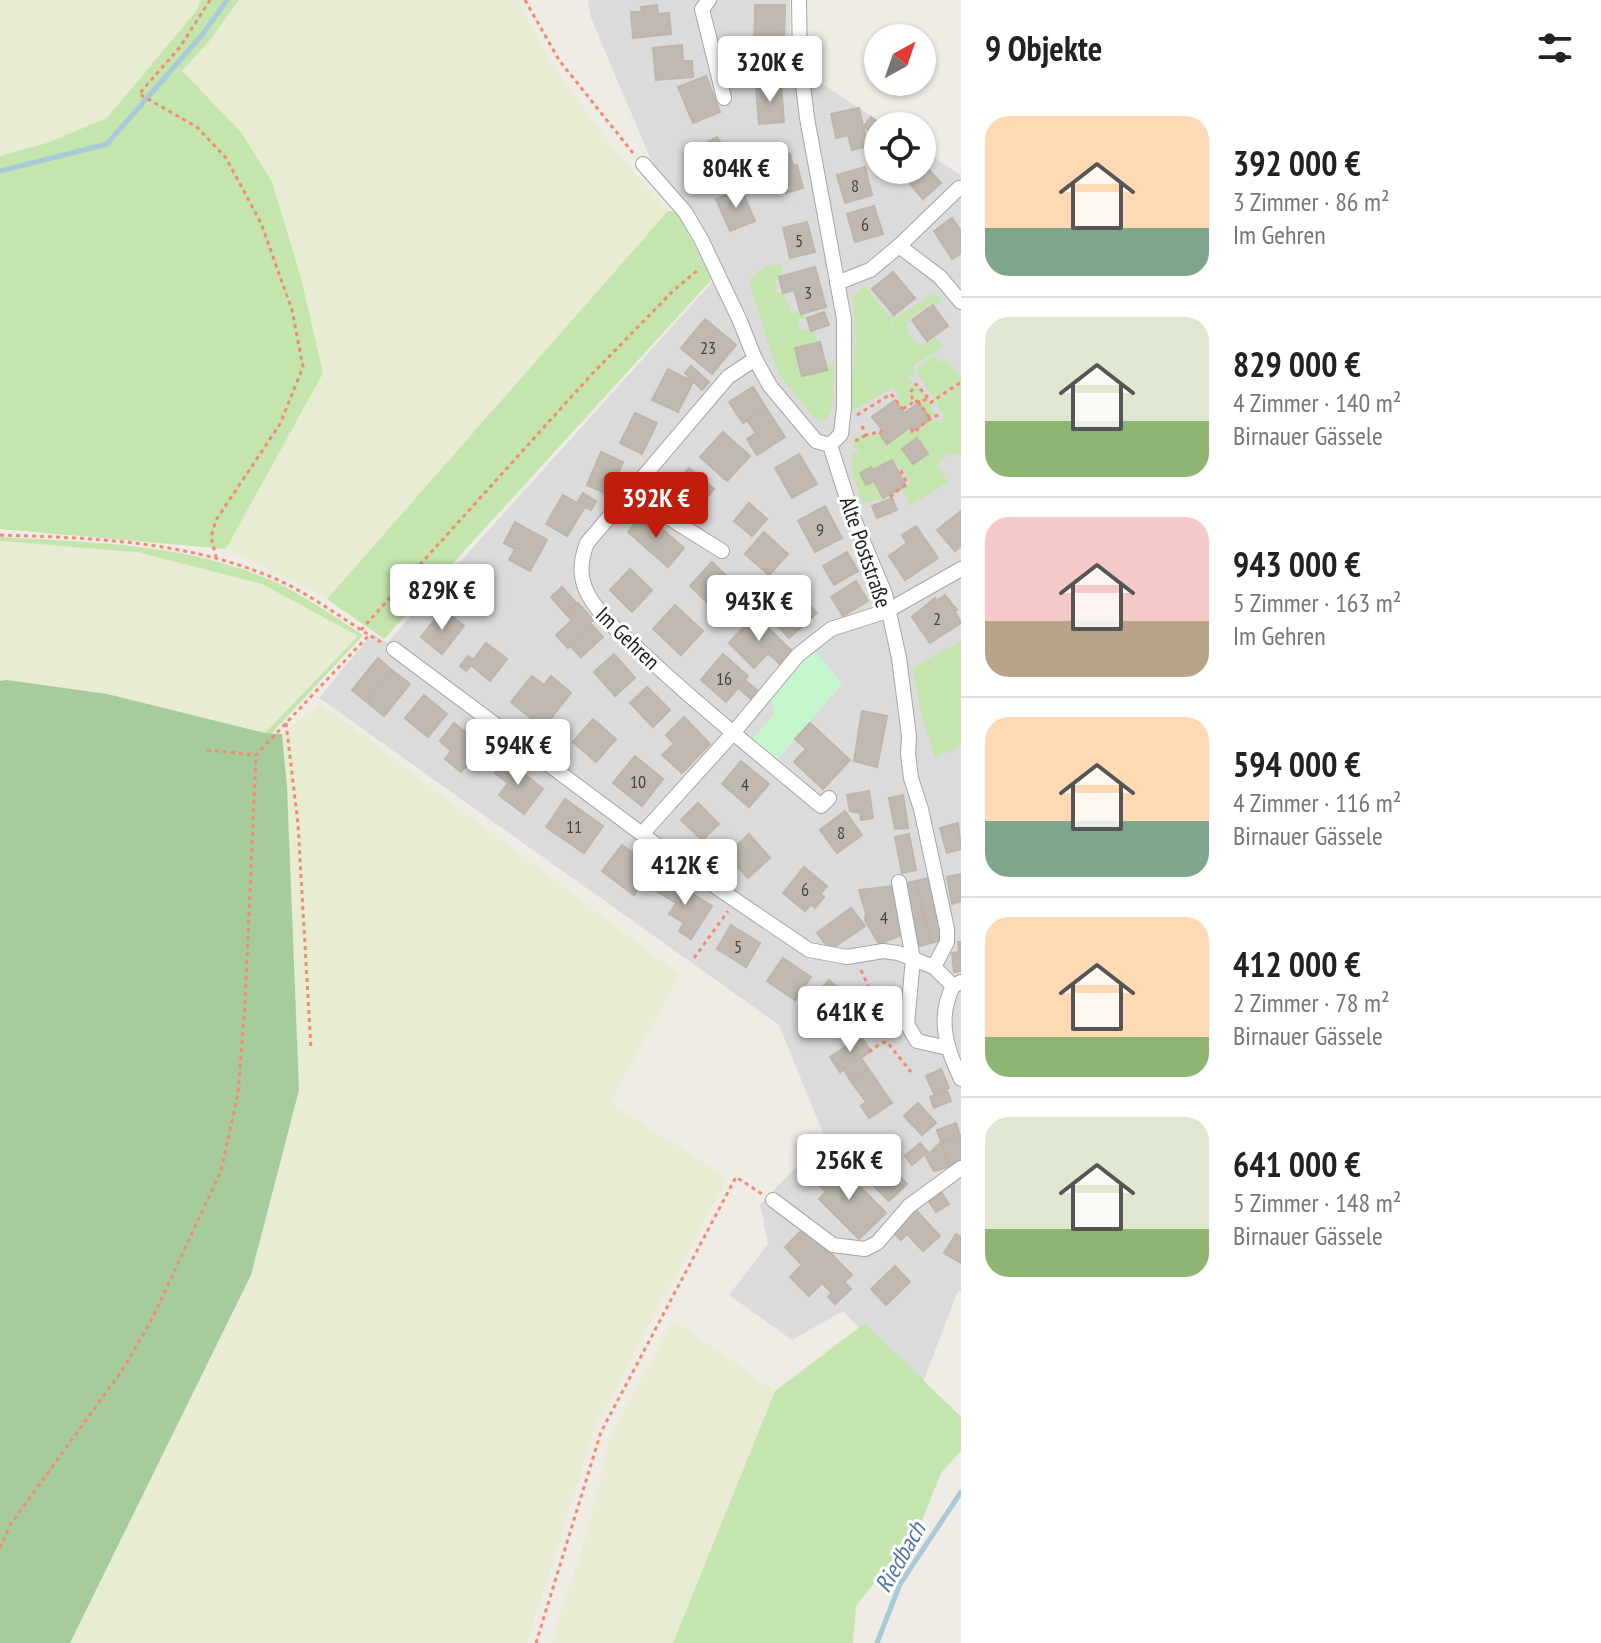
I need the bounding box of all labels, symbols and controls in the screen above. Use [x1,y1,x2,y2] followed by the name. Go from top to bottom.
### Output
[864,24,936,96] north arrow
[864,24,936,184] map controls
[985,26,1102,70] text: 9 Objekte
[1533,26,1577,70] icon: filters
[705,36,835,104] pin: 320K €
[736,45,804,78] text: 320K €
[864,112,936,184] button: locate
[1233,141,1361,185] text: 392 000 €
[671,142,801,210] pin: 804K €
[1049,148,1145,244] icon: home
[702,151,770,184] text: 804K €
[851,174,859,197] house number: 8
[1233,185,1390,218] text: 3 Zimmer · 86 m²
[861,213,869,236] house number: 6
[1233,218,1326,251] text: Im Gehren
[795,229,803,252] house number: 5
[804,281,812,304] house number: 3
[700,336,716,359] house number: 23
[1233,342,1361,386] text: 829 000 €
[1049,349,1145,445] icon: home
[1233,386,1401,419] text: 4 Zimmer · 140 m²
[1233,419,1383,452] text: Birnauer Gässele
[591,472,721,540] pin: 392K €
[622,481,690,514] text: 392K €
[834,493,898,611] street label: Alte Poststraße
[816,518,824,541] house number: 9
[1233,542,1361,586] text: 943 000 €
[1049,549,1145,645] icon: home
[377,564,507,632] pin: 829K €
[408,573,476,606] text: 829K €
[694,575,824,643] pin: 943K €
[725,584,793,617] text: 943K €
[1233,586,1401,619] text: 5 Zimmer · 163 m²
[590,601,666,675] street label: Im Gehren
[933,607,941,630] house number: 2
[1233,619,1326,652] text: Im Gehren
[716,667,732,690] house number: 16
[453,719,583,787] pin: 594K €
[484,728,552,761] text: 594K €
[1233,742,1361,786] text: 594 000 €
[1049,749,1145,845] icon: home
[630,770,646,793] house number: 10
[741,773,749,796] house number: 4
[1233,786,1401,819] text: 4 Zimmer · 116 m²
[566,815,582,838] house number: 11
[1233,819,1383,852] text: Birnauer Gässele
[837,821,845,844] house number: 8
[620,839,750,907] pin: 412K €
[651,848,719,881] text: 412K €
[801,878,809,901] house number: 6
[880,906,888,929] house number: 4
[734,935,742,958] house number: 5
[1233,942,1361,986] text: 412 000 €
[1049,949,1145,1045] icon: home
[785,986,915,1054] pin: 641K €
[1233,986,1390,1019] text: 2 Zimmer · 78 m²
[816,995,884,1028] text: 641K €
[1233,1019,1383,1052] text: Birnauer Gässele
[784,1134,914,1202] pin: 256K €
[1233,1142,1361,1186] text: 641 000 €
[815,1143,883,1176] text: 256K €
[1049,1149,1145,1245] icon: home
[1233,1186,1401,1219] text: 5 Zimmer · 148 m²
[1233,1219,1383,1252] text: Birnauer Gässele
[868,1515,933,1598] water label: Riedbach

